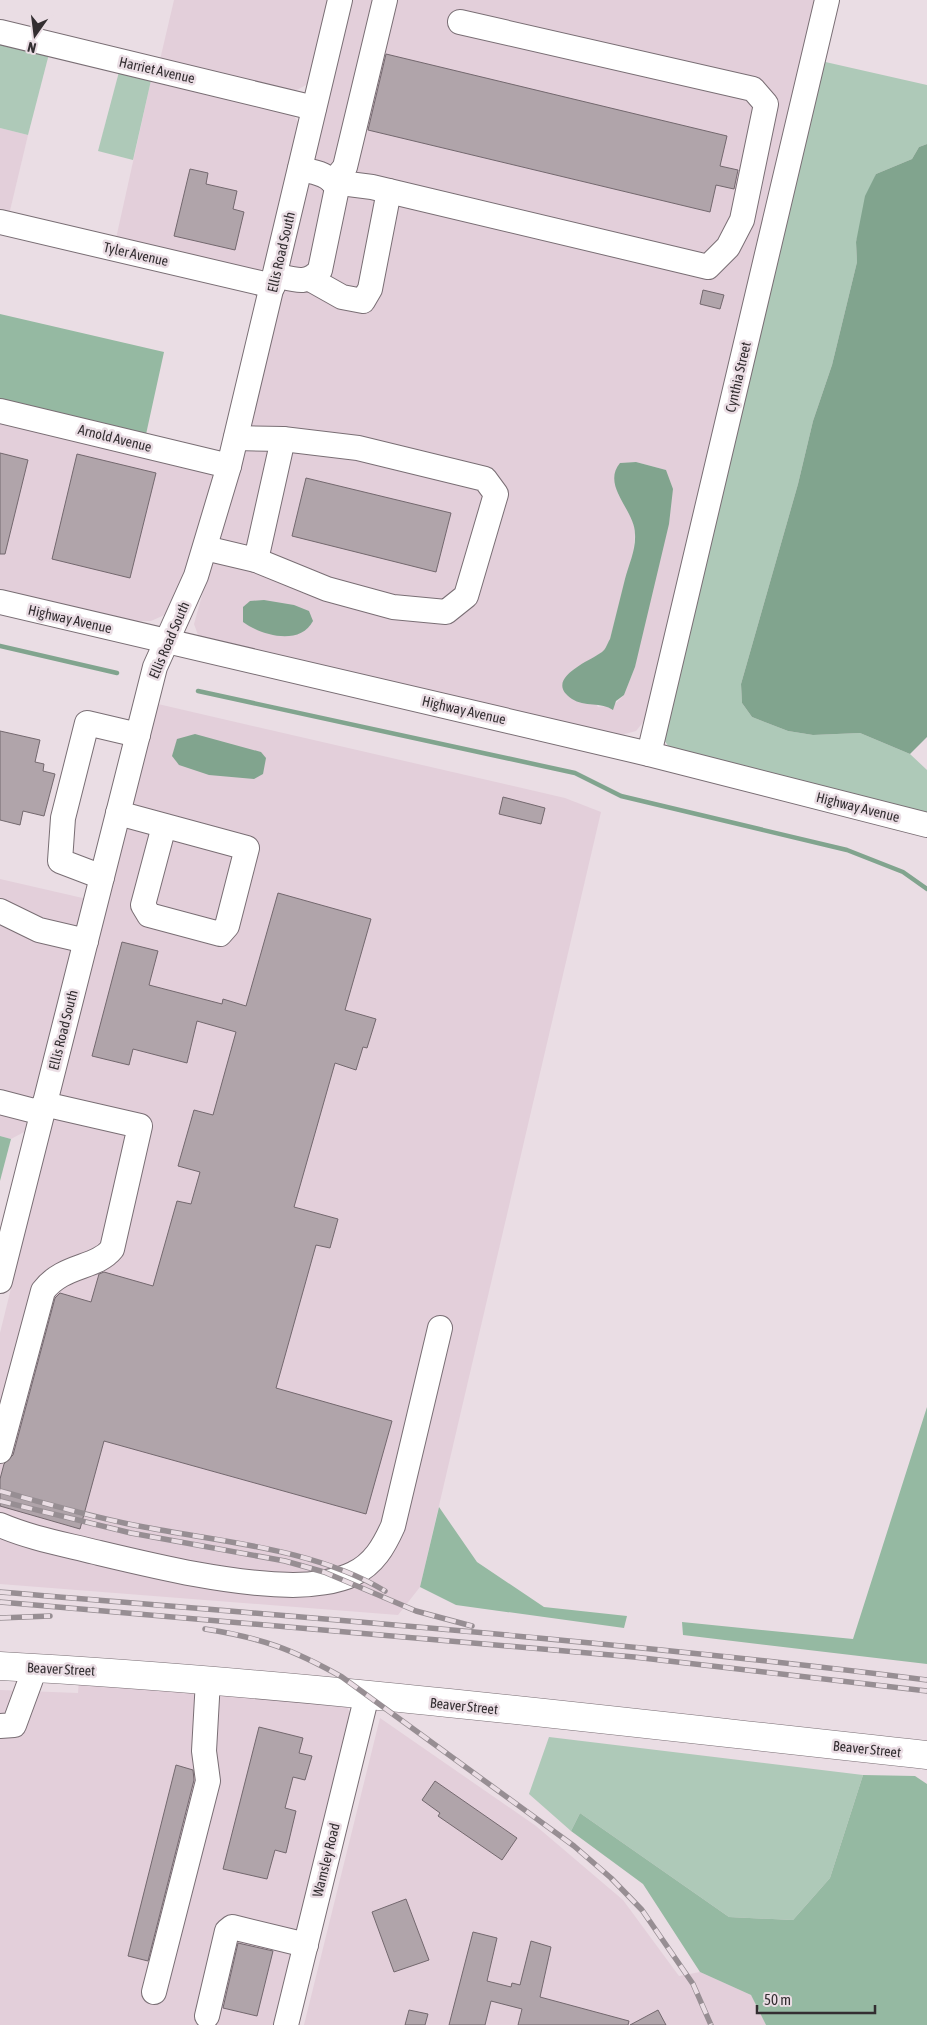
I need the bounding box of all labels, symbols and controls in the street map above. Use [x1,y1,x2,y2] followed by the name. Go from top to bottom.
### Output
[10,10,60,60] north arrow
[26,39,38,56] text: N
[118,54,196,86] street label: Harriet Avenue
[264,210,298,294] street label: Ellis Road South
[102,239,170,269] street label: Tyler Avenue
[722,340,754,414] street label: Cynthia Street
[77,421,153,455] street label: Arnold Avenue
[146,599,192,681] street label: Ellis Road South
[27,602,113,636] street label: Highway Avenue
[421,693,507,727] street label: Highway Avenue
[815,789,901,825] street label: Highway Avenue
[45,988,81,1072] street label: Ellis Road South
[27,1659,95,1679] street label: Beaver Street
[429,1694,499,1718] street label: Beaver Street
[832,1737,902,1761] street label: Beaver Street
[309,1821,343,1899] street label: Wamsley Road
[757,1982,874,2014] scale bar
[764,1991,791,2008] text: 50 m

